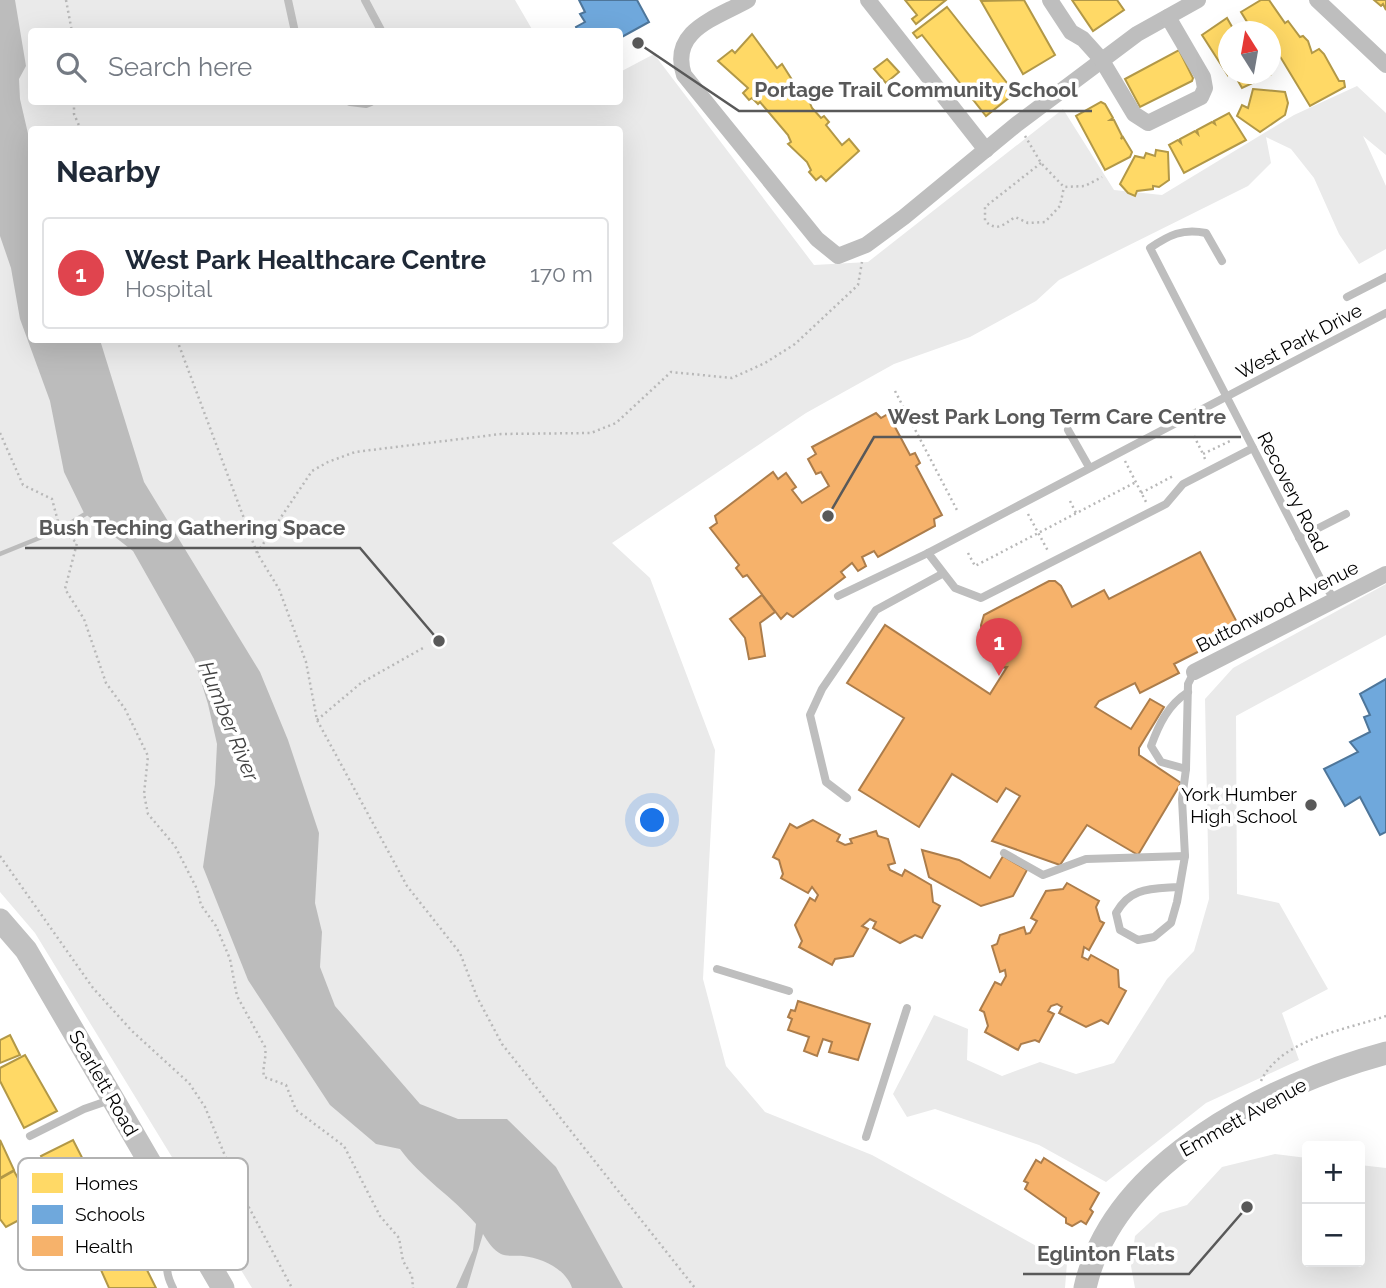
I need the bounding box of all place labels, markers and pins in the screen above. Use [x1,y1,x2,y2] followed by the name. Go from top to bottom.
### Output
[739,69,1092,111] callout: Portage Trail Community School
[874,395,1241,437] callout: West Park Long Term Care Centre
[25,506,360,548] callout: Bush Teching Gathering Space
[976,618,1022,676] pin: 1
[1181,783,1298,827] place label: York Humber High School
[1303,797,1319,813] marker: York Humber High School
[1023,1232,1189,1274] callout: Eglinton Flats

